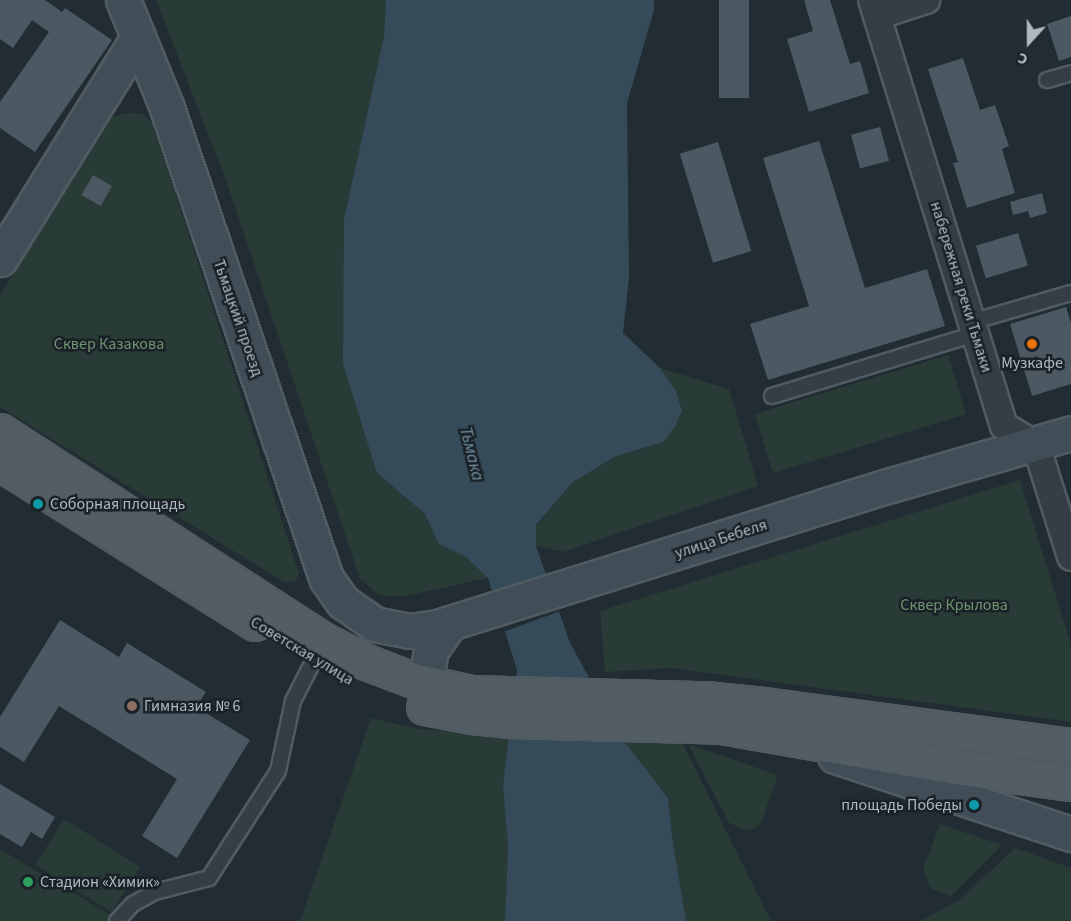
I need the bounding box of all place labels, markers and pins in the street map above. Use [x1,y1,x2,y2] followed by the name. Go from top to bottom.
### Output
[1025,337,1039,351] marker: Музкафе
[1001,353,1063,373] place label: Музкафе
[50,494,185,514] place label: Соборная площадь
[31,497,45,511] marker: Соборная площадь
[144,696,240,716] place label: Гимназия № 6
[125,699,139,713] marker: Гимназия № 6
[841,795,962,815] place label: площадь Победы
[967,798,981,812] marker: площадь Победы
[40,872,160,892] place label: Стадион «Химик»
[21,875,35,889] marker: Стадион «Химик»

